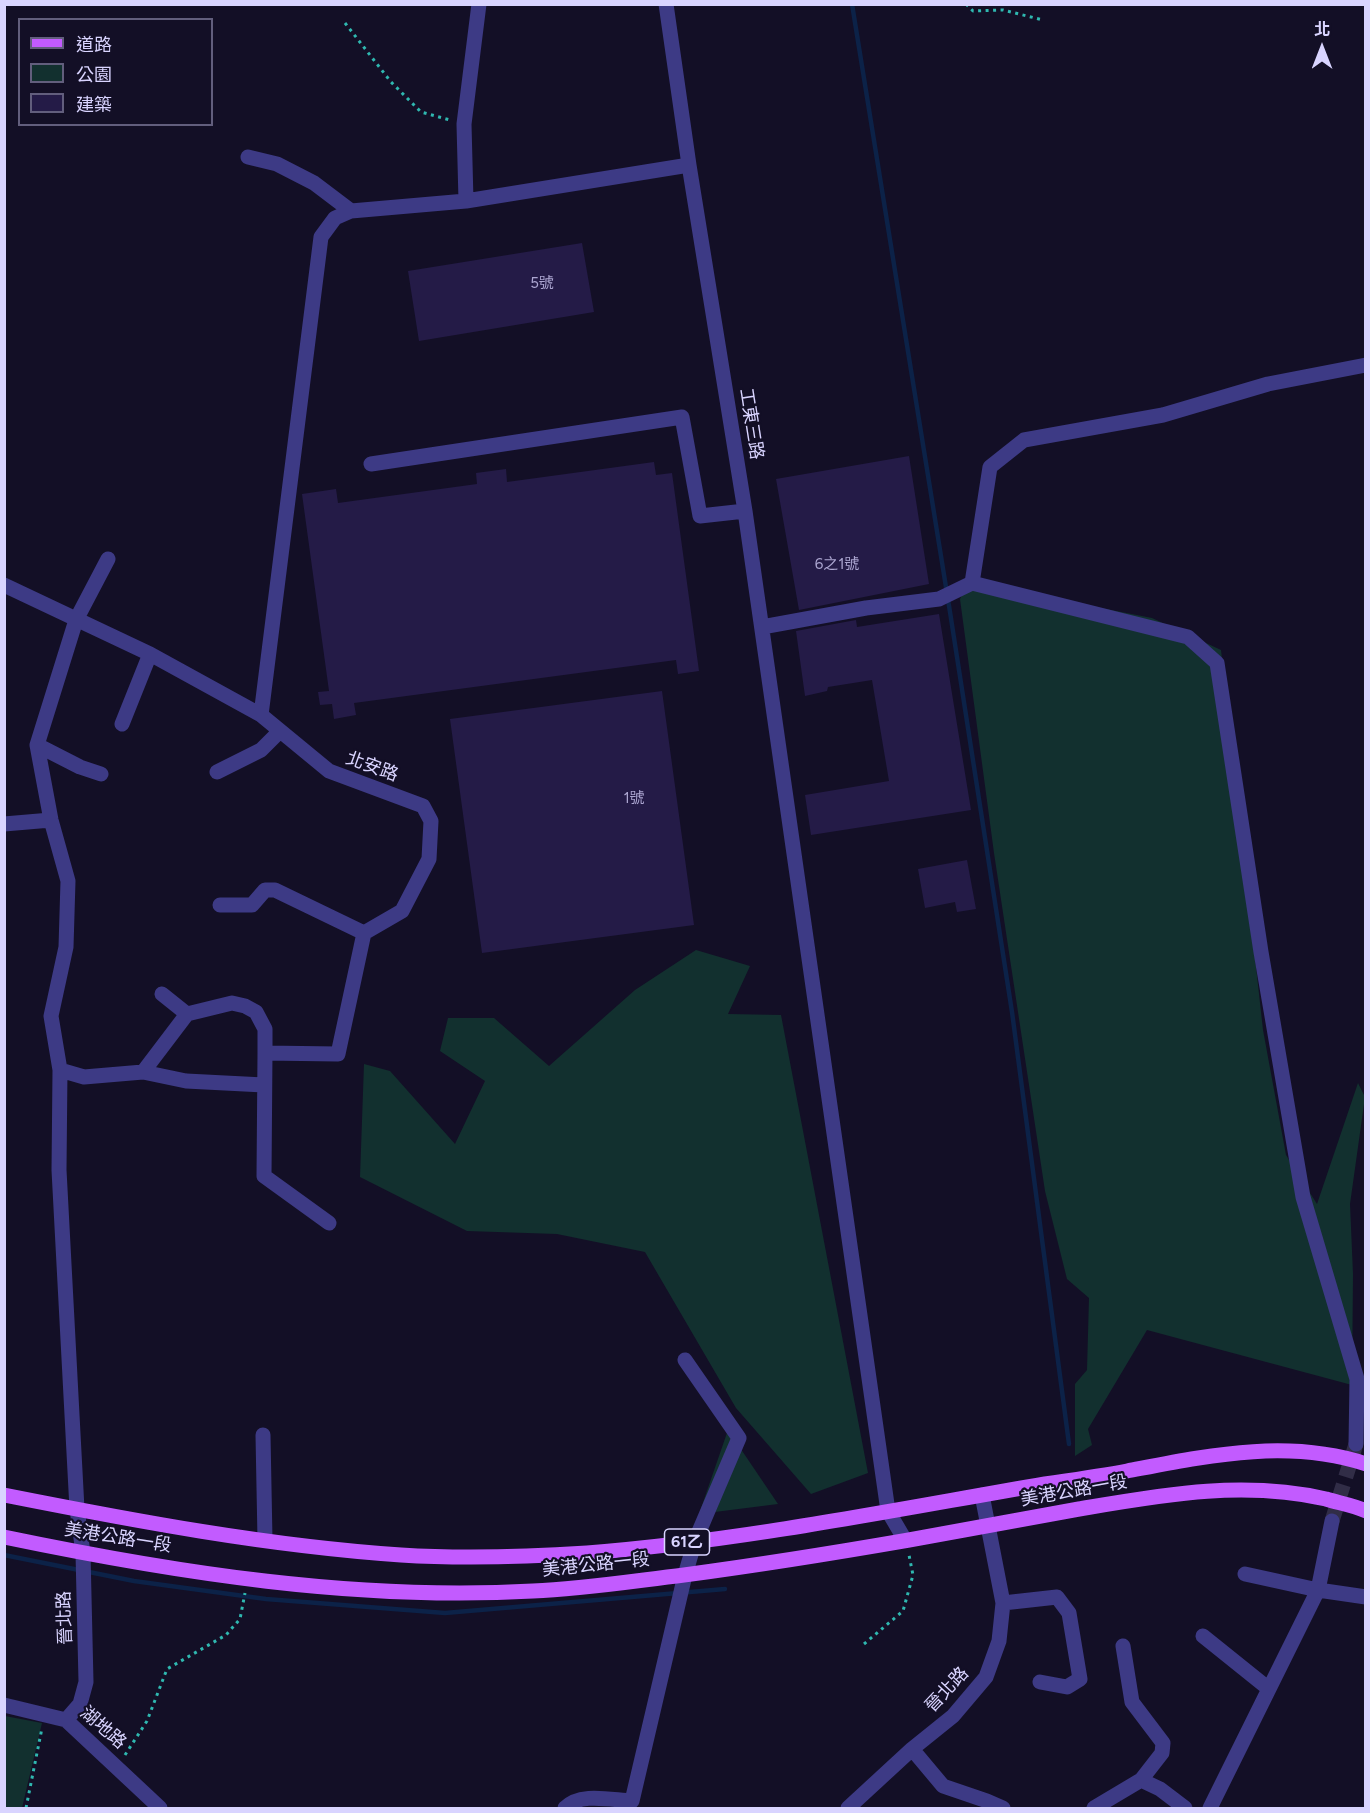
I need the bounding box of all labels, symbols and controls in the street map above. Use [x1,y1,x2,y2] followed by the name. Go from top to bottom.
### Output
[18,18,213,126] legend
[1292,18,1352,78] north arrow
[1314,20,1330,39] text: 北
[76,34,112,56] text: 道路
[76,64,112,86] text: 公園
[76,94,112,116] text: 建築
[530,275,554,293] house number: 5號
[735,387,767,461] street label: 工東三路
[815,556,859,574] house number: 6之1號
[343,748,401,786] street label: 北安路
[623,790,645,808] house number: 1號
[1019,1471,1129,1511] street label: 美港公路一段
[63,1519,173,1557] street label: 美港公路一段
[664,1529,710,1555] road number: 61乙
[541,1549,651,1581] street label: 美港公路一段
[53,1591,77,1645] street label: 晉北路
[921,1663,973,1717] street label: 晉北路
[76,1702,130,1754] street label: 湖地路

